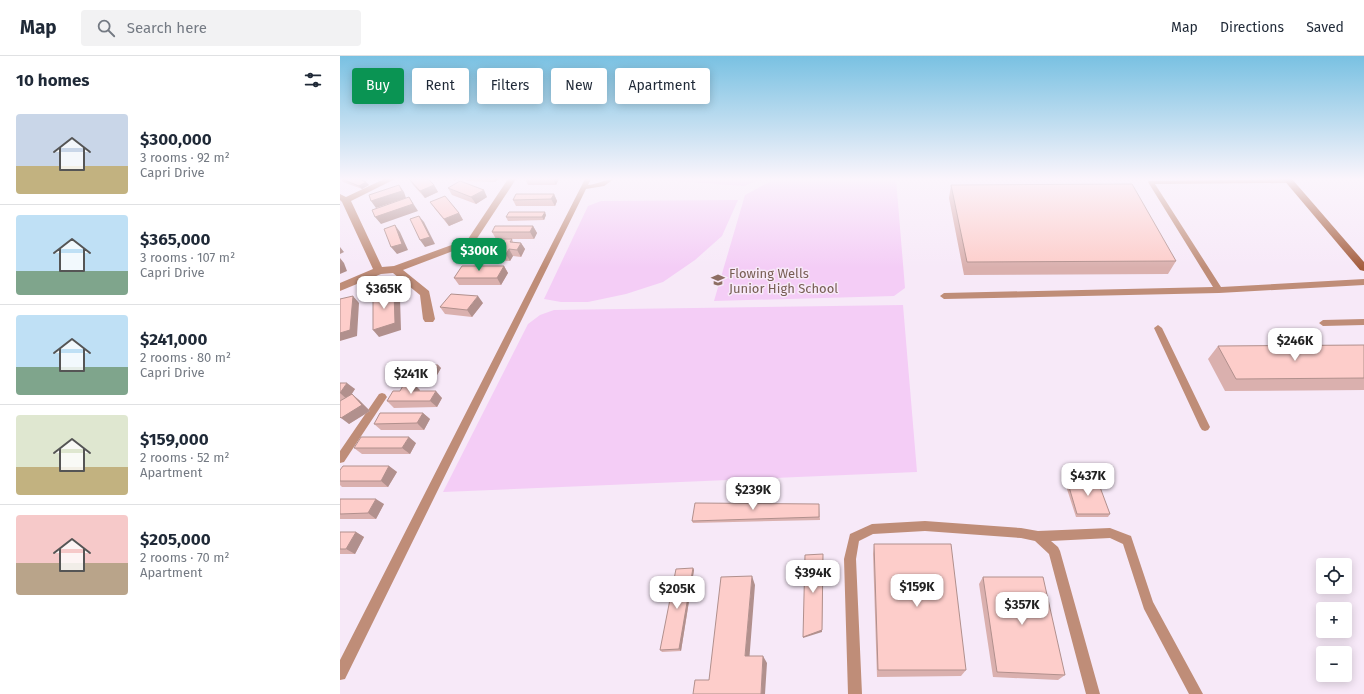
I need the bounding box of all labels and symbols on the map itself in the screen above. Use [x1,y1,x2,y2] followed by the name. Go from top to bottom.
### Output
[451,238,507,272] pin: $300K
[729,266,838,296] place label: Flowing Wells Junior High School
[710,272,726,288] school or university icon: Flowing Wells Junior High School
[356,276,412,310] pin: $365K
[1267,328,1323,362] pin: $246K
[383,361,439,395] pin: $241K
[1060,463,1116,497] pin: $437K
[725,477,781,511] pin: $239K
[785,560,841,594] pin: $394K
[889,574,945,608] pin: $159K
[649,576,705,610] pin: $205K
[994,592,1050,626] pin: $357K

